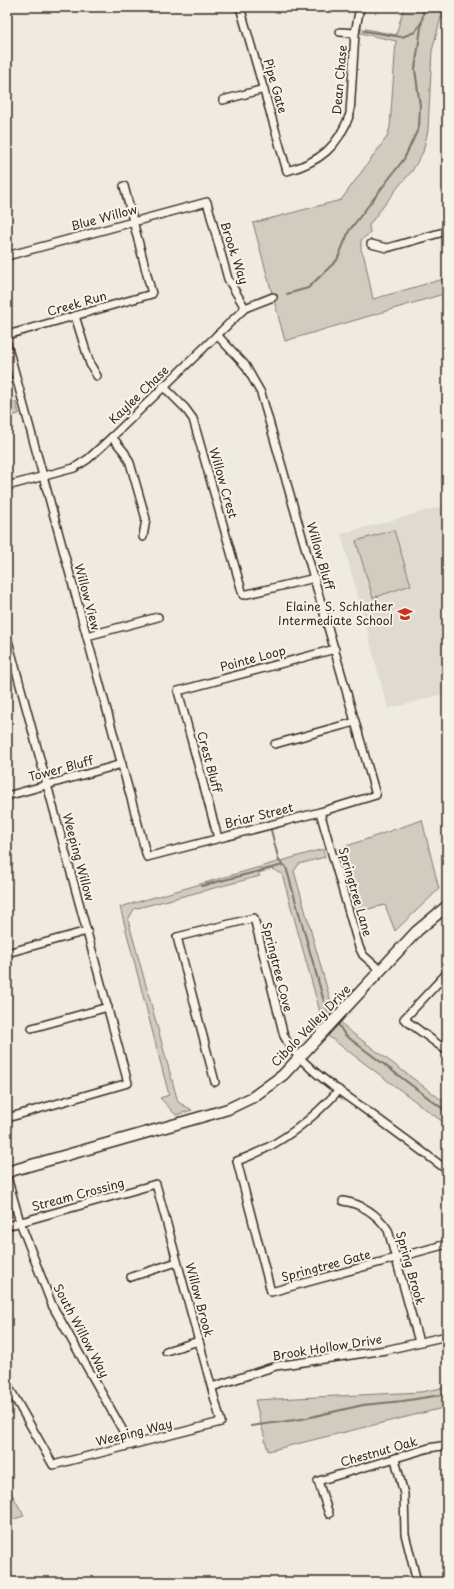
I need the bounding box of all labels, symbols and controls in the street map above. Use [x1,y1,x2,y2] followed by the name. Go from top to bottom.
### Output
[327,44,351,116] street label: Dean Chase
[260,56,292,115] street label: Pipe Gate
[69,199,140,235] street label: Blue Willow
[216,219,254,287] street label: Brook Way
[45,286,108,320] street label: Creek Run
[104,361,172,428] street label: Kaylee Chase
[205,445,243,520] street label: Willow Crest
[303,520,340,593] street label: Willow Bluff
[70,561,106,633] street label: Willow View
[278,597,393,629] place label: Elaine S. Schlather Intermediate School
[396,605,414,623] school or university icon: Elaine S. Schlather Intermediate School
[218,641,288,675] street label: Pointe Loop
[193,729,227,795] street label: Crest Bluff
[26,750,96,785] street label: Tower Bluff
[223,798,295,832] street label: Briar Street
[59,811,100,903] street label: Weeping Willow
[335,845,377,939] street label: Springtree Lane
[258,920,298,1013] street label: Springtree Cove
[266,980,354,1070] street label: Cibolo Valley Drive
[29,1173,126,1215] street label: Stream Crossing
[392,1229,430,1307] street label: Spring Brook
[279,1244,372,1286] street label: Springtree Gate
[181,1260,219,1339] street label: Willow Brook
[50,1280,114,1381] street label: South Willow Way
[271,1329,383,1365] street label: Brook Hollow Drive
[94,1414,174,1450] street label: Weeping Way
[338,1431,419,1471] street label: Chestnut Oak

